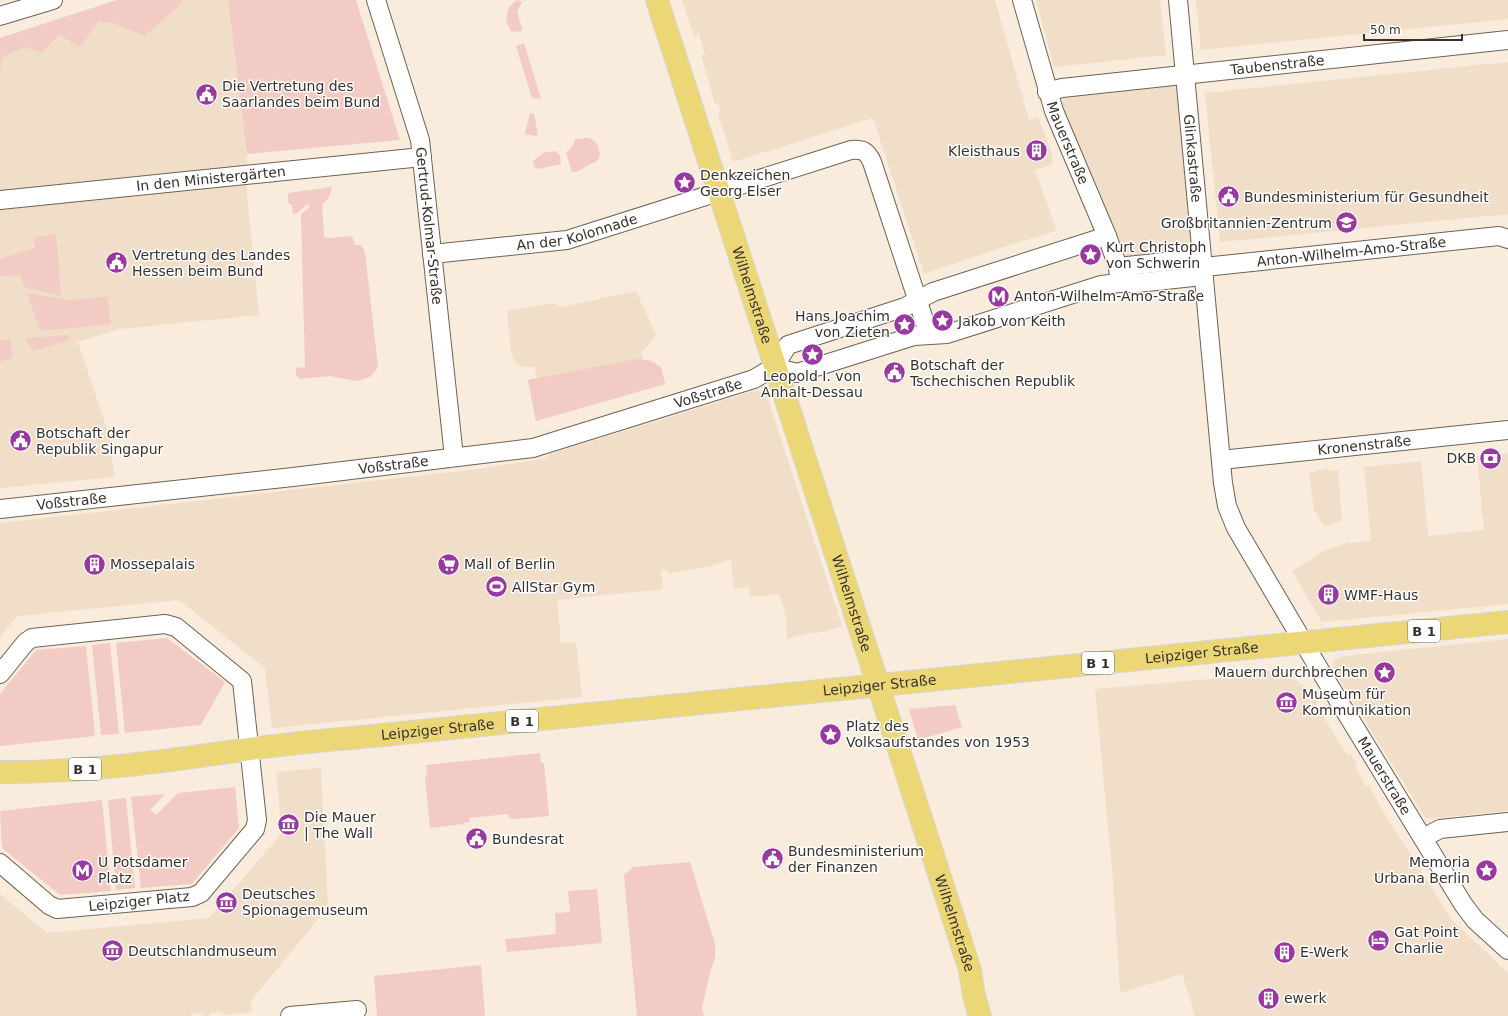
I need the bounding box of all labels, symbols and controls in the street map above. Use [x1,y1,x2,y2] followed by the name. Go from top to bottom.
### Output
[1364,16,1462,42] scale bar
[1370,23,1401,37] text: 50 m
[1228,52,1325,78] street label: Taubenstraße
[222,78,380,110] place label: Die Vertretung des Saarlandes beim Bund
[194,81,220,107] public building icon: Die Vertretung des Saarlandes beim Bund
[1044,99,1092,187] street label: Mauerstraße
[1181,113,1205,203] street label: Glinkastraße
[1023,138,1049,164] building icon: Kleisthaus
[948,143,1020,159] place label: Kleisthaus
[413,146,446,305] street label: Gertrud-Kolmar-Straße
[135,163,286,194] street label: In den Ministergärten
[700,167,790,199] place label: Denkzeichen Georg Elser
[671,170,697,196] place icon: Denkzeichen Georg Elser
[1215,184,1241,210] public building icon: Bundesministerium für Gesundheit
[1244,189,1489,205] place label: Bundesministerium für Gesundheit
[516,210,639,253] street label: An der Kolonnade
[1334,210,1360,236] school or university icon: Großbritannien-Zentrum
[1161,215,1332,231] place label: Großbritannien-Zentrum
[1256,234,1447,269] street label: Anton-Wilhelm-Amo-Straße
[1106,239,1206,271] place label: Kurt Christoph von Schwerin
[1078,242,1104,268] place icon: Kurt Christoph von Schwerin
[729,245,775,346] street label: Wilhelmstraße
[132,247,290,279] place label: Vertretung des Landes Hessen beim Bund
[104,250,130,276] public building icon: Vertretung des Landes Hessen beim Bund
[985,283,1011,309] metro station icon: Anton-Wilhelm-Amo-Straße
[1014,288,1204,304] place label: Anton-Wilhelm-Amo-Straße
[795,308,890,340] place label: Hans Joachim von Zieten
[929,308,955,334] place icon: Jakob von Keith
[892,311,918,337] place icon: Hans Joachim von Zieten
[957,313,1066,329] place label: Jakob von Keith
[799,341,825,367] place icon: Leopold I. von Anhalt-Dessau
[909,357,1076,389] place label: Botschaft der Tschechischen Republik
[882,360,908,386] public building icon: Botschaft der Tschechischen Republik
[761,368,863,400] place label: Leopold I. von Anhalt-Dessau
[672,375,744,411] street label: Voßstraße
[36,425,164,457] place label: Botschaft der Republik Singapur
[8,428,34,454] public building icon: Botschaft der Republik Singapur
[1317,432,1412,458] street label: Kronenstraße
[1478,445,1504,471] bank icon: DKB
[1446,450,1476,466] place label: DKB
[358,453,429,477] street label: Voßstraße
[36,489,107,513] street label: Voßstraße
[81,551,107,577] building icon: Mossepalais
[435,551,461,577] supermarket icon: Mall of Berlin
[829,553,875,654] street label: Wilhelmstraße
[110,556,195,572] place label: Mossepalais
[464,556,555,572] place label: Mall of Berlin
[483,574,509,600] sports icon: AllStar Gym
[512,579,595,595] place label: AllStar Gym
[1316,582,1342,608] building icon: WMF-Haus
[1344,587,1418,603] place label: WMF-Haus
[1408,620,1440,642] road number: B 1
[1144,639,1259,666] street label: Leipziger Straße
[1082,652,1114,674] road number: B 1
[1371,659,1397,685] place icon: Mauern durchbrechen
[1214,664,1368,680] place label: Mauern durchbrechen
[822,671,937,699] street label: Leipziger Straße
[1302,686,1411,718] place label: Museum für Kommunikation
[1273,689,1299,715] museum icon: Museum für Kommunikation
[506,710,538,732] road number: B 1
[380,716,495,743] street label: Leipziger Straße
[846,718,1030,750] place label: Platz des Volksaufstandes von 1953
[818,721,844,747] place icon: Platz des Volksaufstandes von 1953
[1355,734,1414,818] street label: Mauerstraße
[69,758,101,780] road number: B 1
[304,809,376,842] place label: Die Mauer | The Wall
[276,812,302,838] museum icon: Die Mauer | The Wall
[463,826,489,852] public building icon: Bundesrat
[492,831,564,847] place label: Bundesrat
[788,843,924,875] place label: Bundesministerium der Finanzen
[759,846,785,872] public building icon: Bundesministerium der Finanzen
[98,854,188,886] place label: U Potsdamer Platz
[1374,854,1470,886] place label: Memoria Urbana Berlin
[69,857,95,883] metro station icon: U Potsdamer Platz
[1473,857,1499,883] place icon: Memoria Urbana Berlin
[932,873,978,974] street label: Wilhelmstraße
[242,886,368,918] place label: Deutsches Spionagemuseum
[88,888,190,914] street label: Leipziger Platz
[213,889,239,915] museum icon: Deutsches Spionagemuseum
[1394,924,1459,956] place label: Gat Point Charlie
[1366,927,1392,953] hotel icon: Gat Point Charlie
[99,938,125,964] museum icon: Deutschlandmuseum
[1272,939,1298,965] building icon: E-Werk
[128,943,277,959] place label: Deutschlandmuseum
[1300,944,1350,960] place label: E-Werk
[1255,985,1281,1011] building icon: ewerk
[1284,990,1327,1006] place label: ewerk

